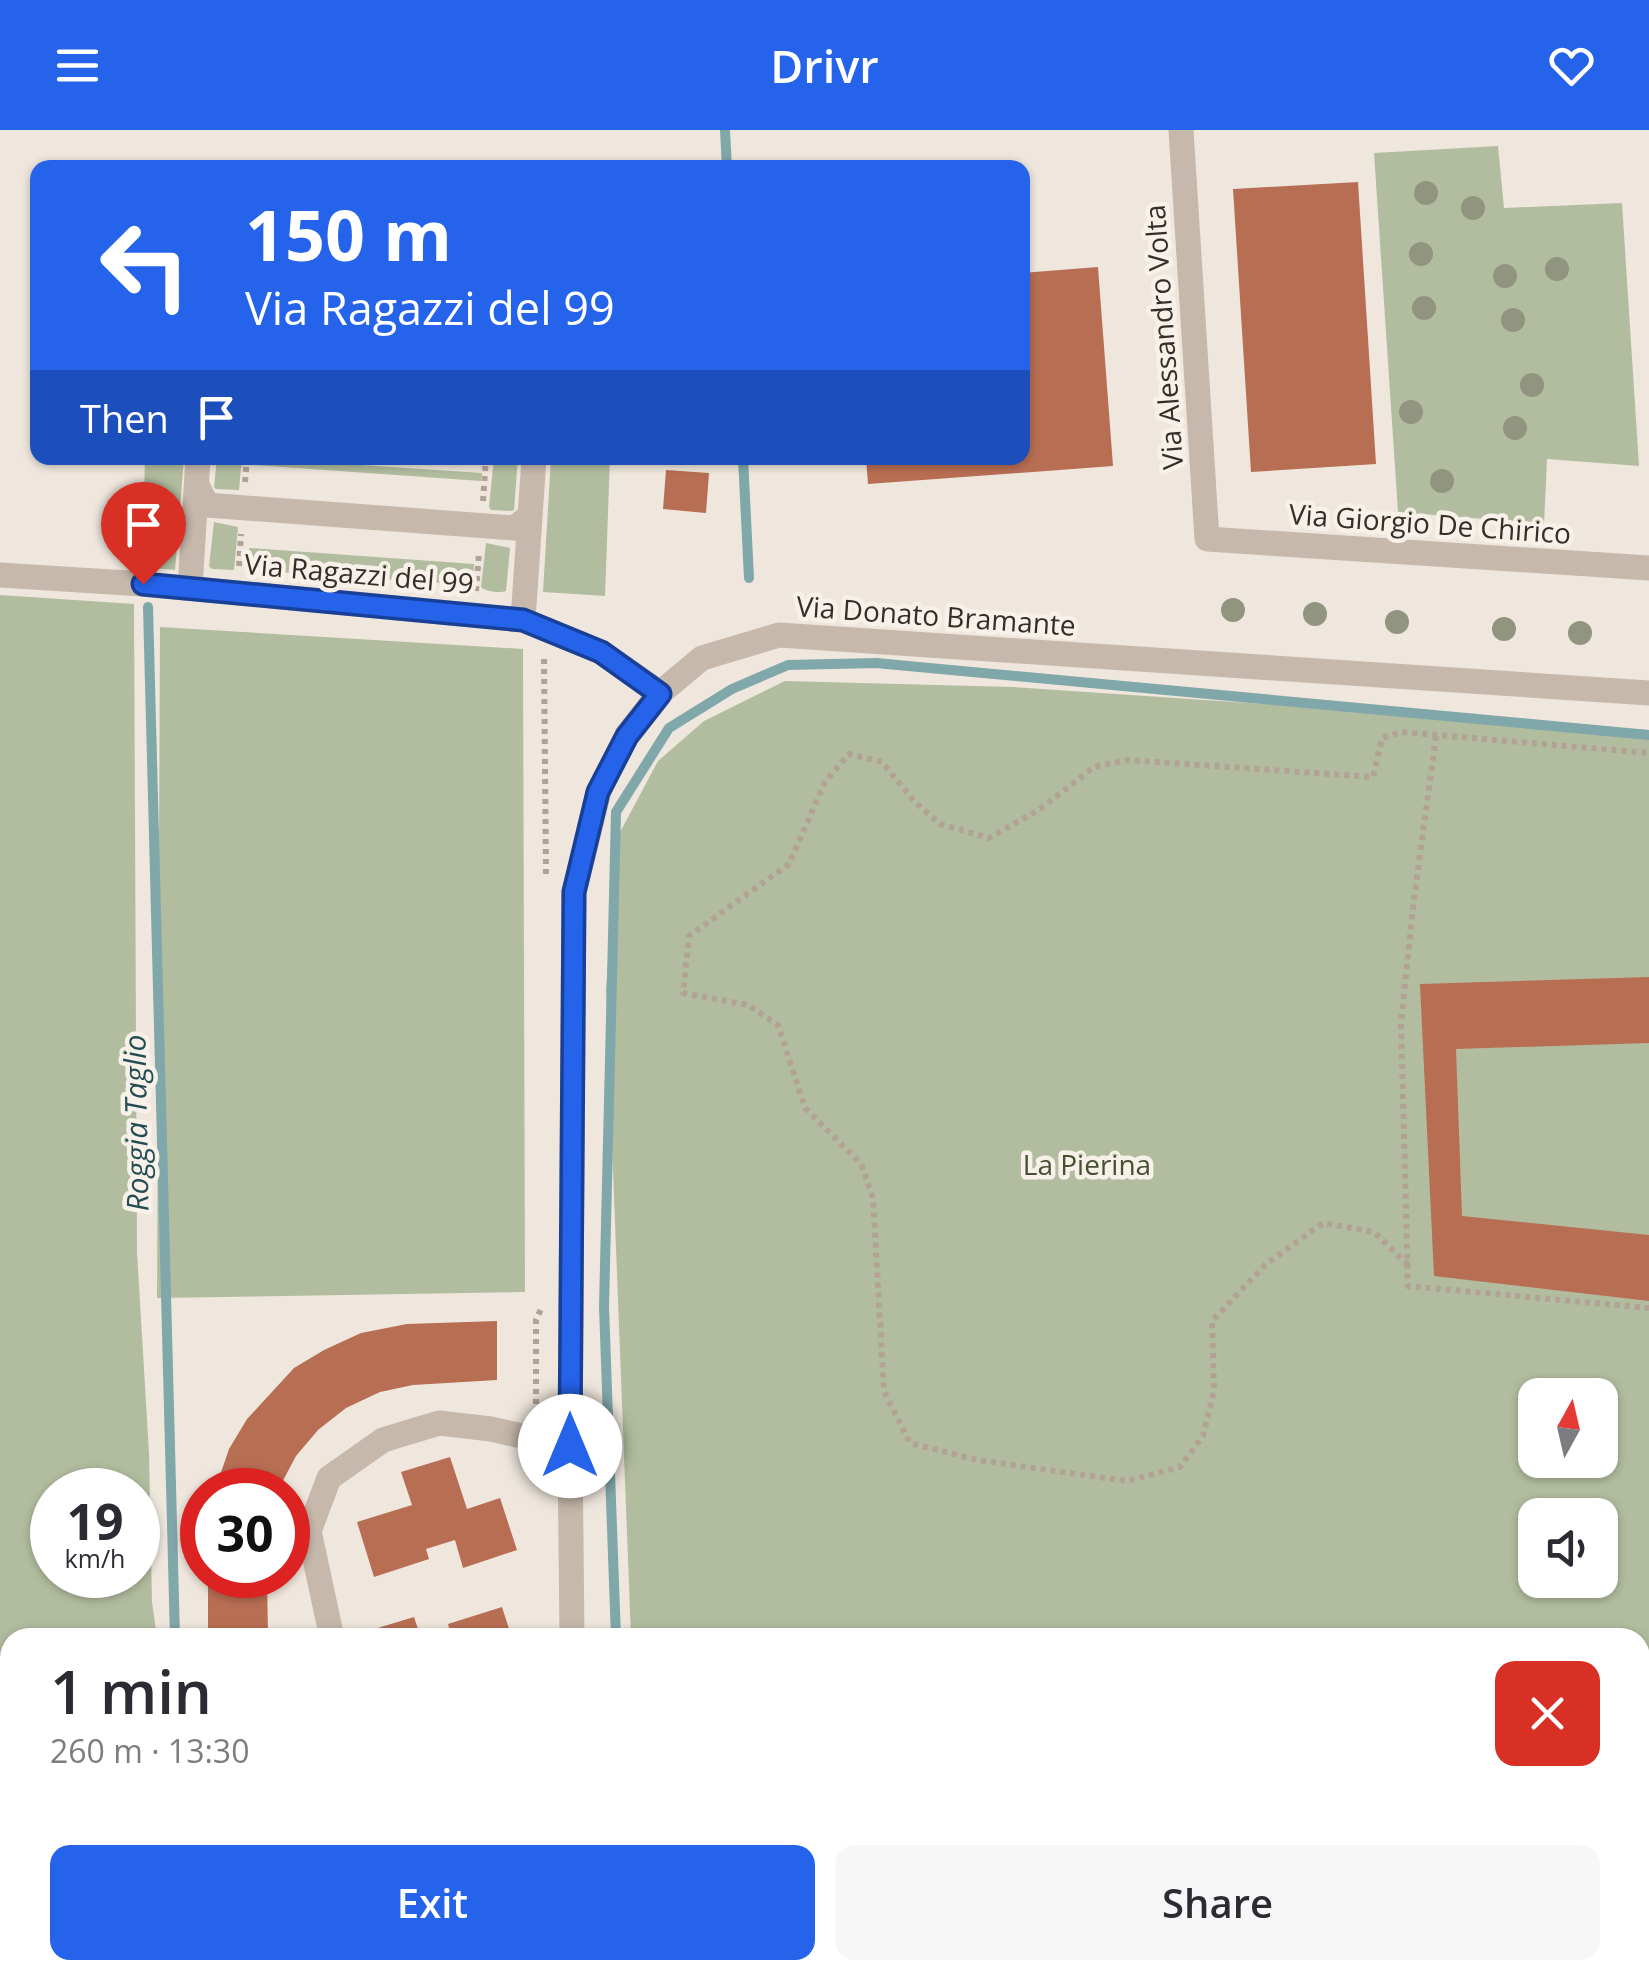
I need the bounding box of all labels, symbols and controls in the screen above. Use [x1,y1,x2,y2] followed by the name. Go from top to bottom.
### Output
[770,35,879,96] text: Drivr
[50,38,105,93] icon: menu
[1544,38,1599,93] icon: heart
[245,186,452,282] text: 150 m
[80,200,210,330] icon: left
[1135,203,1191,471] street label: Via Alessandro Volta
[245,277,615,338] text: Via Ragazzi del 99
[189,390,244,445] icon: arrive
[80,392,169,444] text: Then
[101,482,186,585] pin
[1288,494,1572,552] street label: Via Giorgio De Chirico
[116,497,171,552] icon: arrive
[243,544,475,602] street label: Via Ragazzi del 99
[795,586,1077,644] street label: Via Donato Bramante
[113,1034,158,1212] water label: Roggia Taglio
[1023,1145,1151,1183] park label: La Pierina
[1518,1378,1618,1478] north arrow
[1518,1378,1618,1598] map controls
[518,1394,622,1498] position arrow
[180,1468,310,1598] speed limit sign: 30
[66,1487,124,1555] text: 19
[1518,1498,1618,1598] button: sound
[65,1541,125,1575] text: km/h
[50,1650,212,1732] text: 1 min
[1495,1661,1600,1766] button: close
[50,1729,249,1772] text: 260 m · 13:30
[50,1845,815,1960] button: Exit
[835,1845,1600,1960] button: Share

